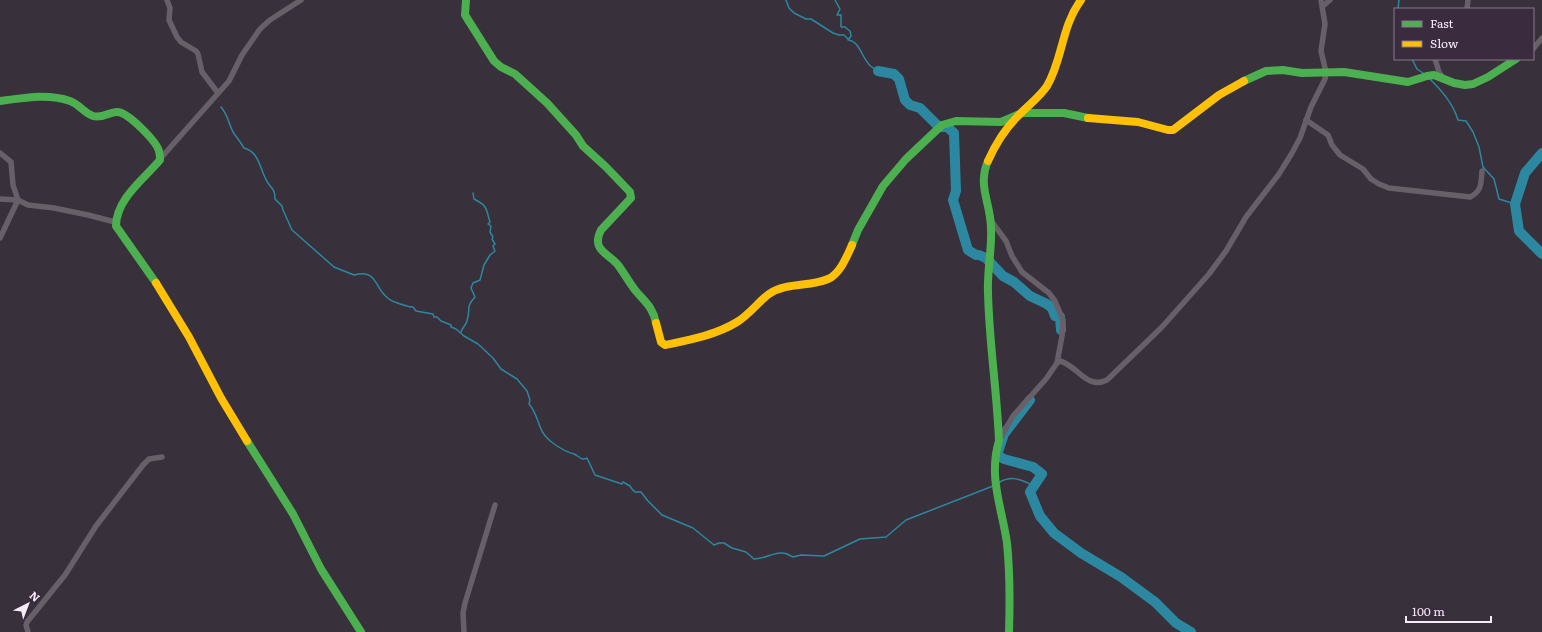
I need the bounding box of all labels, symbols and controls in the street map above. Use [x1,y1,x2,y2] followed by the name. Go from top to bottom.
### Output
[1394,8,1534,60] legend
[1430,14,1454,32] text: Fast
[1430,34,1459,52] text: Slow
[8,584,48,624] north arrow
[27,587,44,605] text: N
[1406,598,1491,624] scale bar
[1412,602,1445,620] text: 100 m

